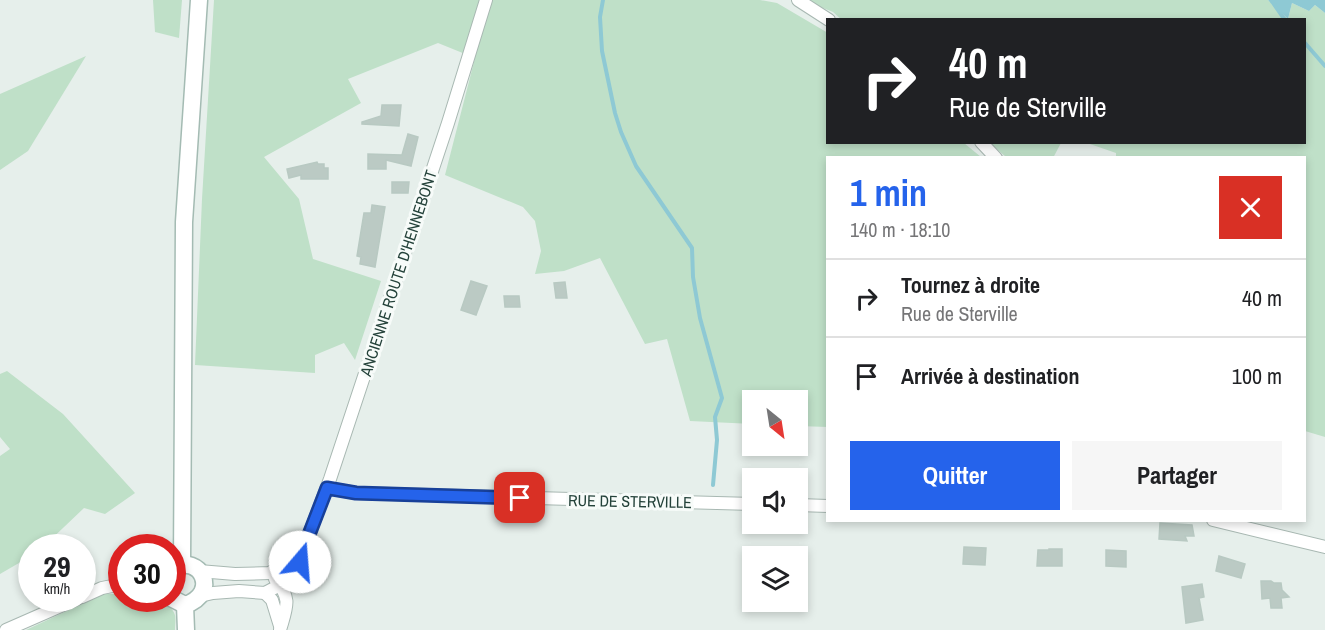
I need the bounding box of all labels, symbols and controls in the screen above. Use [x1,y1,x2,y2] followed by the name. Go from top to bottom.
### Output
[949,35,1028,91] text: 40 m
[850,42,928,120] icon: right
[949,89,1107,125] text: Rue de Sterville
[354,167,442,380] street label: ANCIENNE ROUTE D'HENNEBONT
[850,169,927,217] text: 1 min
[1219,176,1282,239] button: close
[850,216,950,243] text: 140 m · 18:10
[901,270,1040,300] text: Tournez à droite
[850,282,883,315] icon: right
[1242,283,1282,313] text: 40 m
[901,300,1018,327] text: Rue de Sterville
[850,360,883,393] icon: arrive
[901,361,1079,391] text: Arrivée à destination
[1232,361,1282,391] text: 100 m
[742,390,808,456] north arrow
[742,390,808,612] map controls
[850,441,1060,510] button: Quitter
[1072,441,1282,510] button: Partager
[742,468,808,534] button: sound
[494,472,545,523] pin
[503,481,536,514] icon: arrive
[568,489,692,513] street label: RUE DE STERVILLE
[268,530,332,594] position arrow
[108,534,186,612] speed limit sign: 30
[43,546,71,586] text: 29
[742,546,808,612] button: layers
[44,578,70,599] text: km/h

